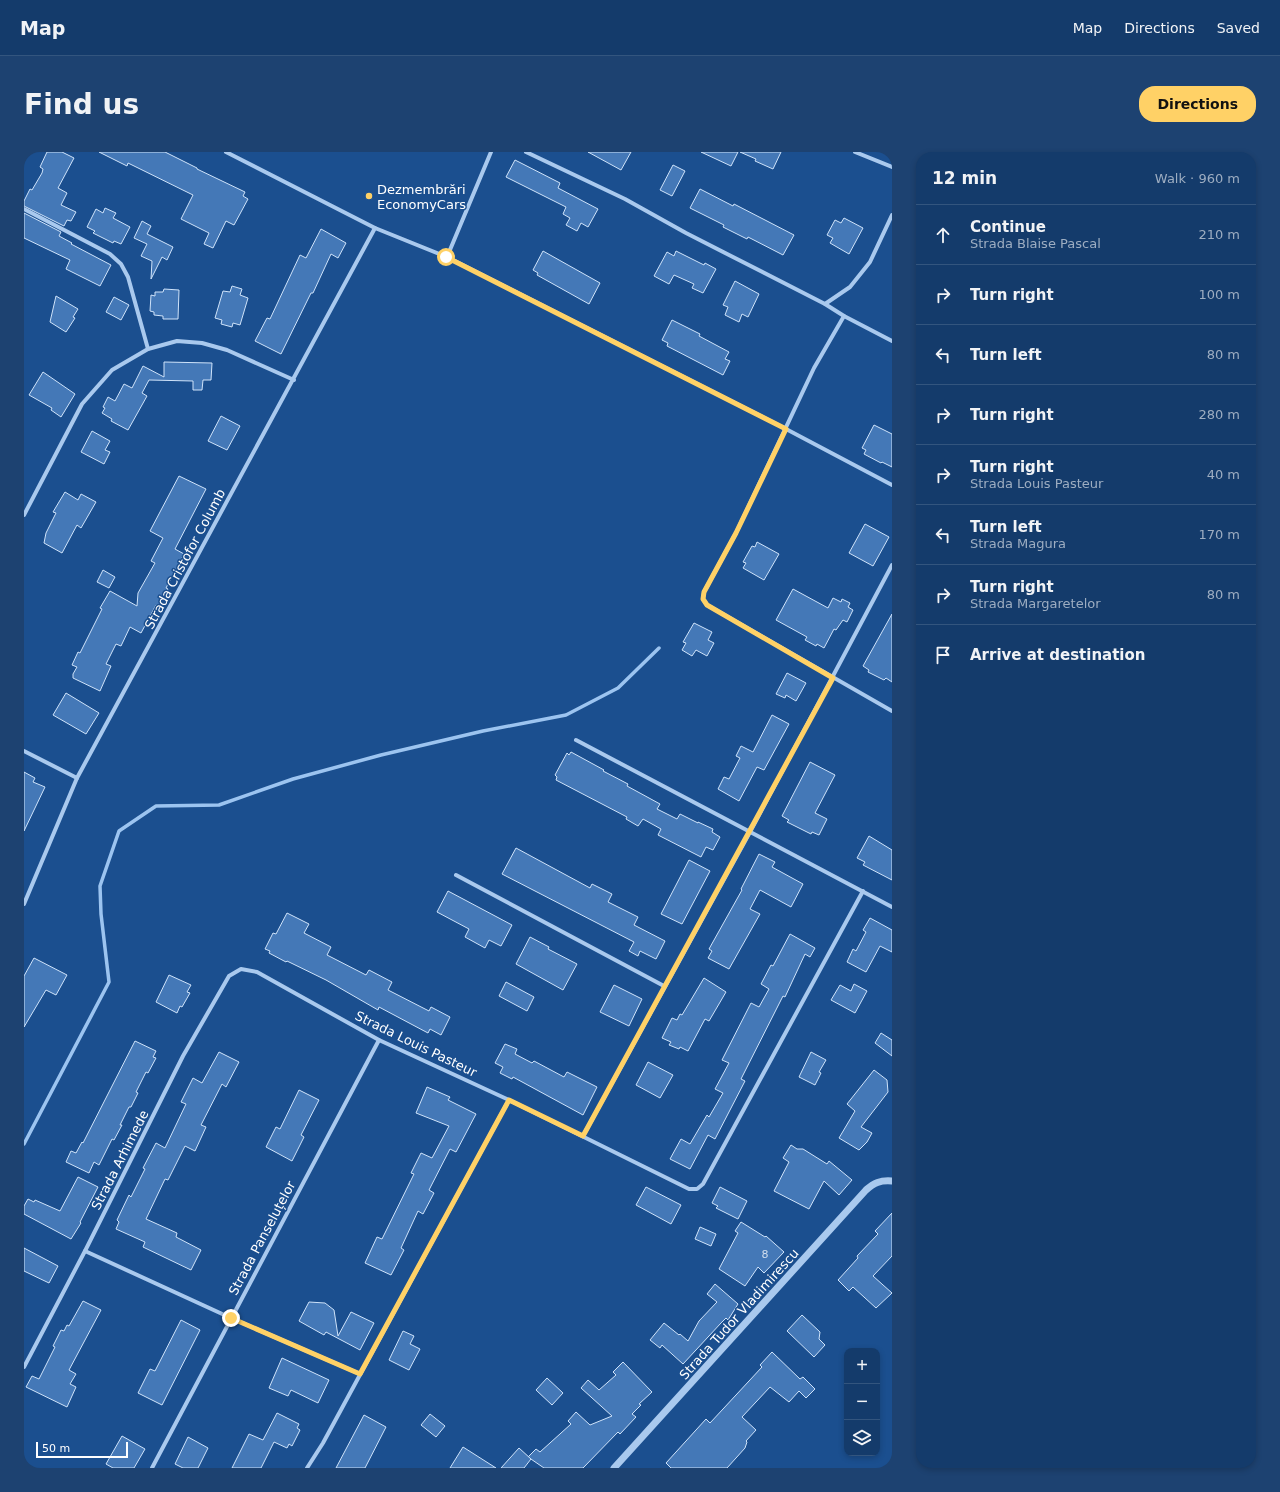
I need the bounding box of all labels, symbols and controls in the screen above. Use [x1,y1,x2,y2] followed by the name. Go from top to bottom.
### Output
[20,17,65,39] text: Map
[1073,20,1102,36] text: Map
[1124,20,1195,36] text: Directions
[1217,20,1260,36] text: Saved
[1139,86,1256,122] button: Directions
[24,88,139,121] text: Find us
[932,168,997,188] text: 12 min
[1155,171,1240,186] text: Walk · 960 m
[377,182,466,212] place label: Dezmembrări EconomyCars
[364,191,374,201] marker: Dezmembrări EconomyCars
[970,218,1046,236] text: Continue
[932,224,954,246] icon: ahead
[1198,227,1240,242] text: 210 m
[970,236,1101,251] text: Strada Blaise Pascal
[437,248,455,266] route start
[932,284,954,306] icon: right
[970,286,1054,304] text: Turn right
[1198,287,1240,302] text: 100 m
[932,344,954,366] icon: left
[970,346,1042,364] text: Turn left
[1207,347,1240,362] text: 80 m
[932,404,954,426] icon: right
[970,406,1054,424] text: Turn right
[1198,407,1240,422] text: 280 m
[970,458,1054,476] text: Turn right
[932,464,954,486] icon: right
[1207,467,1240,482] text: 40 m
[970,476,1103,491] text: Strada Louis Pasteur
[142,486,228,632] street label: Strada Cristofor Columb
[970,518,1042,536] text: Turn left
[932,524,954,546] icon: left
[1198,527,1240,542] text: 170 m
[970,536,1066,551] text: Strada Magura
[970,578,1054,596] text: Turn right
[932,584,954,606] icon: right
[1207,587,1240,602] text: 80 m
[970,596,1101,611] text: Strada Margaretelor
[932,644,954,666] icon: arrive
[970,646,1145,664] text: Arrive at destination
[353,1008,480,1080] street label: Strada Louis Pasteur
[88,1108,152,1212] street label: Strada Arhimede
[226,1178,299,1298] street label: Strada Panseluțelor
[676,1246,802,1382] street label: Strada Tudor Vladimirescu
[762,1248,769,1261] house number: 8
[222,1309,240,1327] route end
[844,1348,880,1456] map controls
[844,1348,880,1384] button: +
[844,1384,880,1420] button: −
[844,1420,880,1456] button: layers
[36,1440,128,1459] scale bar
[42,1442,70,1455] text: 50 m

